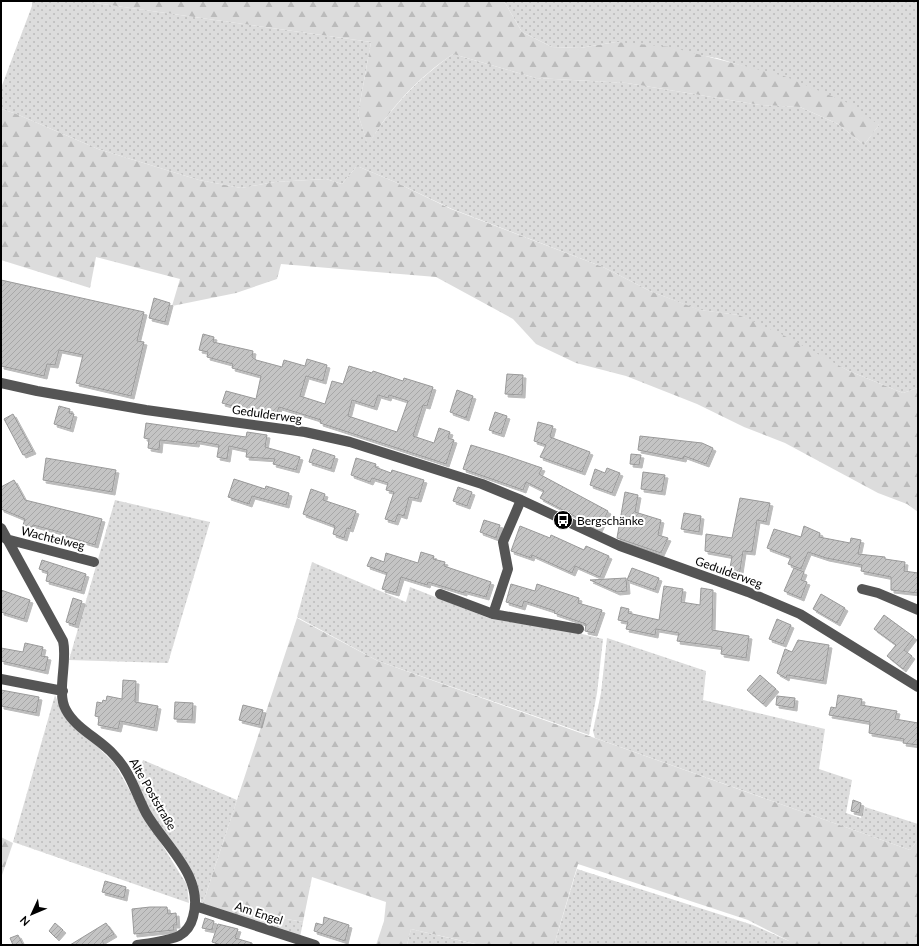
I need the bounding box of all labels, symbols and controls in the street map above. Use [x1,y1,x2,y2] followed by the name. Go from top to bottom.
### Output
[231,402,303,426] street label: Gedulderweg
[552,509,574,531] bus stop icon: Bergschänke
[577,513,644,528] place label: Bergschänke
[19,523,87,553] street label: Wachtelweg
[693,553,765,591] street label: Gedulderweg
[126,755,180,833] street label: Alte Poststraße
[12,894,52,934] north arrow
[233,898,285,928] street label: Am Engel
[17,914,32,929] text: N

